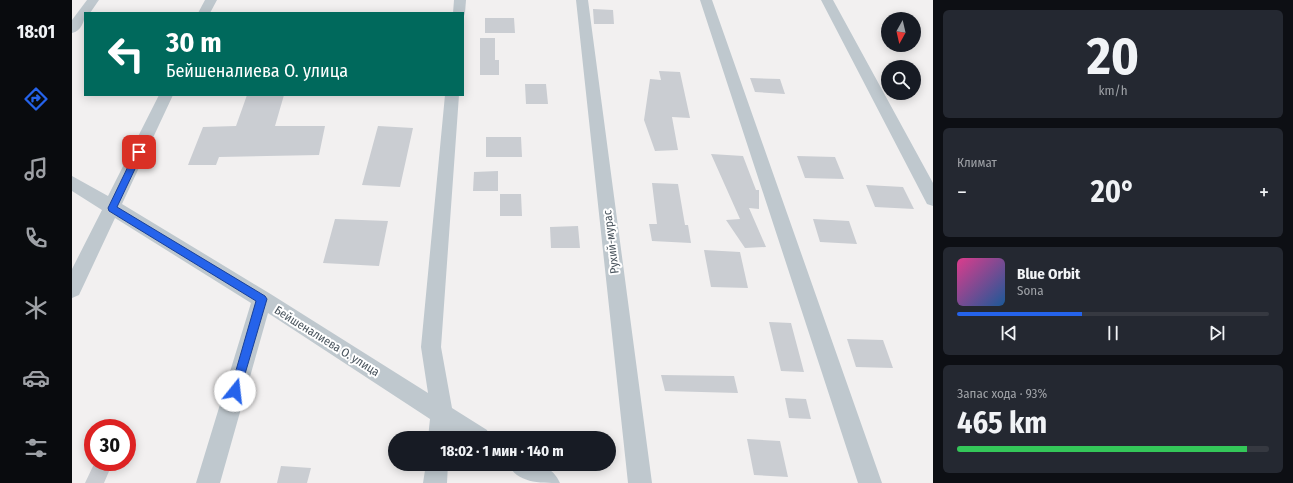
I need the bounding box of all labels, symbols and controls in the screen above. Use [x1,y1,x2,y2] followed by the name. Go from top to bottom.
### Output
[881,12,921,52] north arrow
[881,12,921,100] map controls
[17,21,55,43] text: 18:01
[1087,25,1139,88] text: 20
[166,26,222,59] text: 30 m
[100,28,152,80] icon: left
[166,60,348,82] text: Бейшеналиева О. улица
[881,60,921,100] button: search
[1099,83,1128,98] text: km/h
[22,85,50,113] icon: directions
[122,135,156,169] pin
[128,141,150,163] icon: arrive
[22,155,50,183] icon: music
[957,155,997,170] text: Климат
[1091,174,1135,210] text: 20°
[957,179,967,206] text: −
[1259,179,1269,206] text: +
[600,209,622,275] street label: Рухий-мурас
[22,224,50,252] icon: phone
[1017,265,1080,283] text: Blue Orbit
[1017,283,1044,298] text: Sona
[22,294,50,322] icon: climate
[272,303,382,379] street label: Бейшеналиева О. улица
[998,322,1020,344] icon: previous
[1102,322,1124,344] icon: pause
[1206,322,1228,344] icon: next
[22,364,50,392] icon: car
[214,370,256,412] position arrow
[957,386,1047,401] text: Запас хода · 93%
[957,405,1047,441] text: 465 km
[84,419,136,471] speed limit sign: 30
[22,434,50,462] icon: filters
[440,442,564,460] text: 18:02 · 1 мин · 140 m

